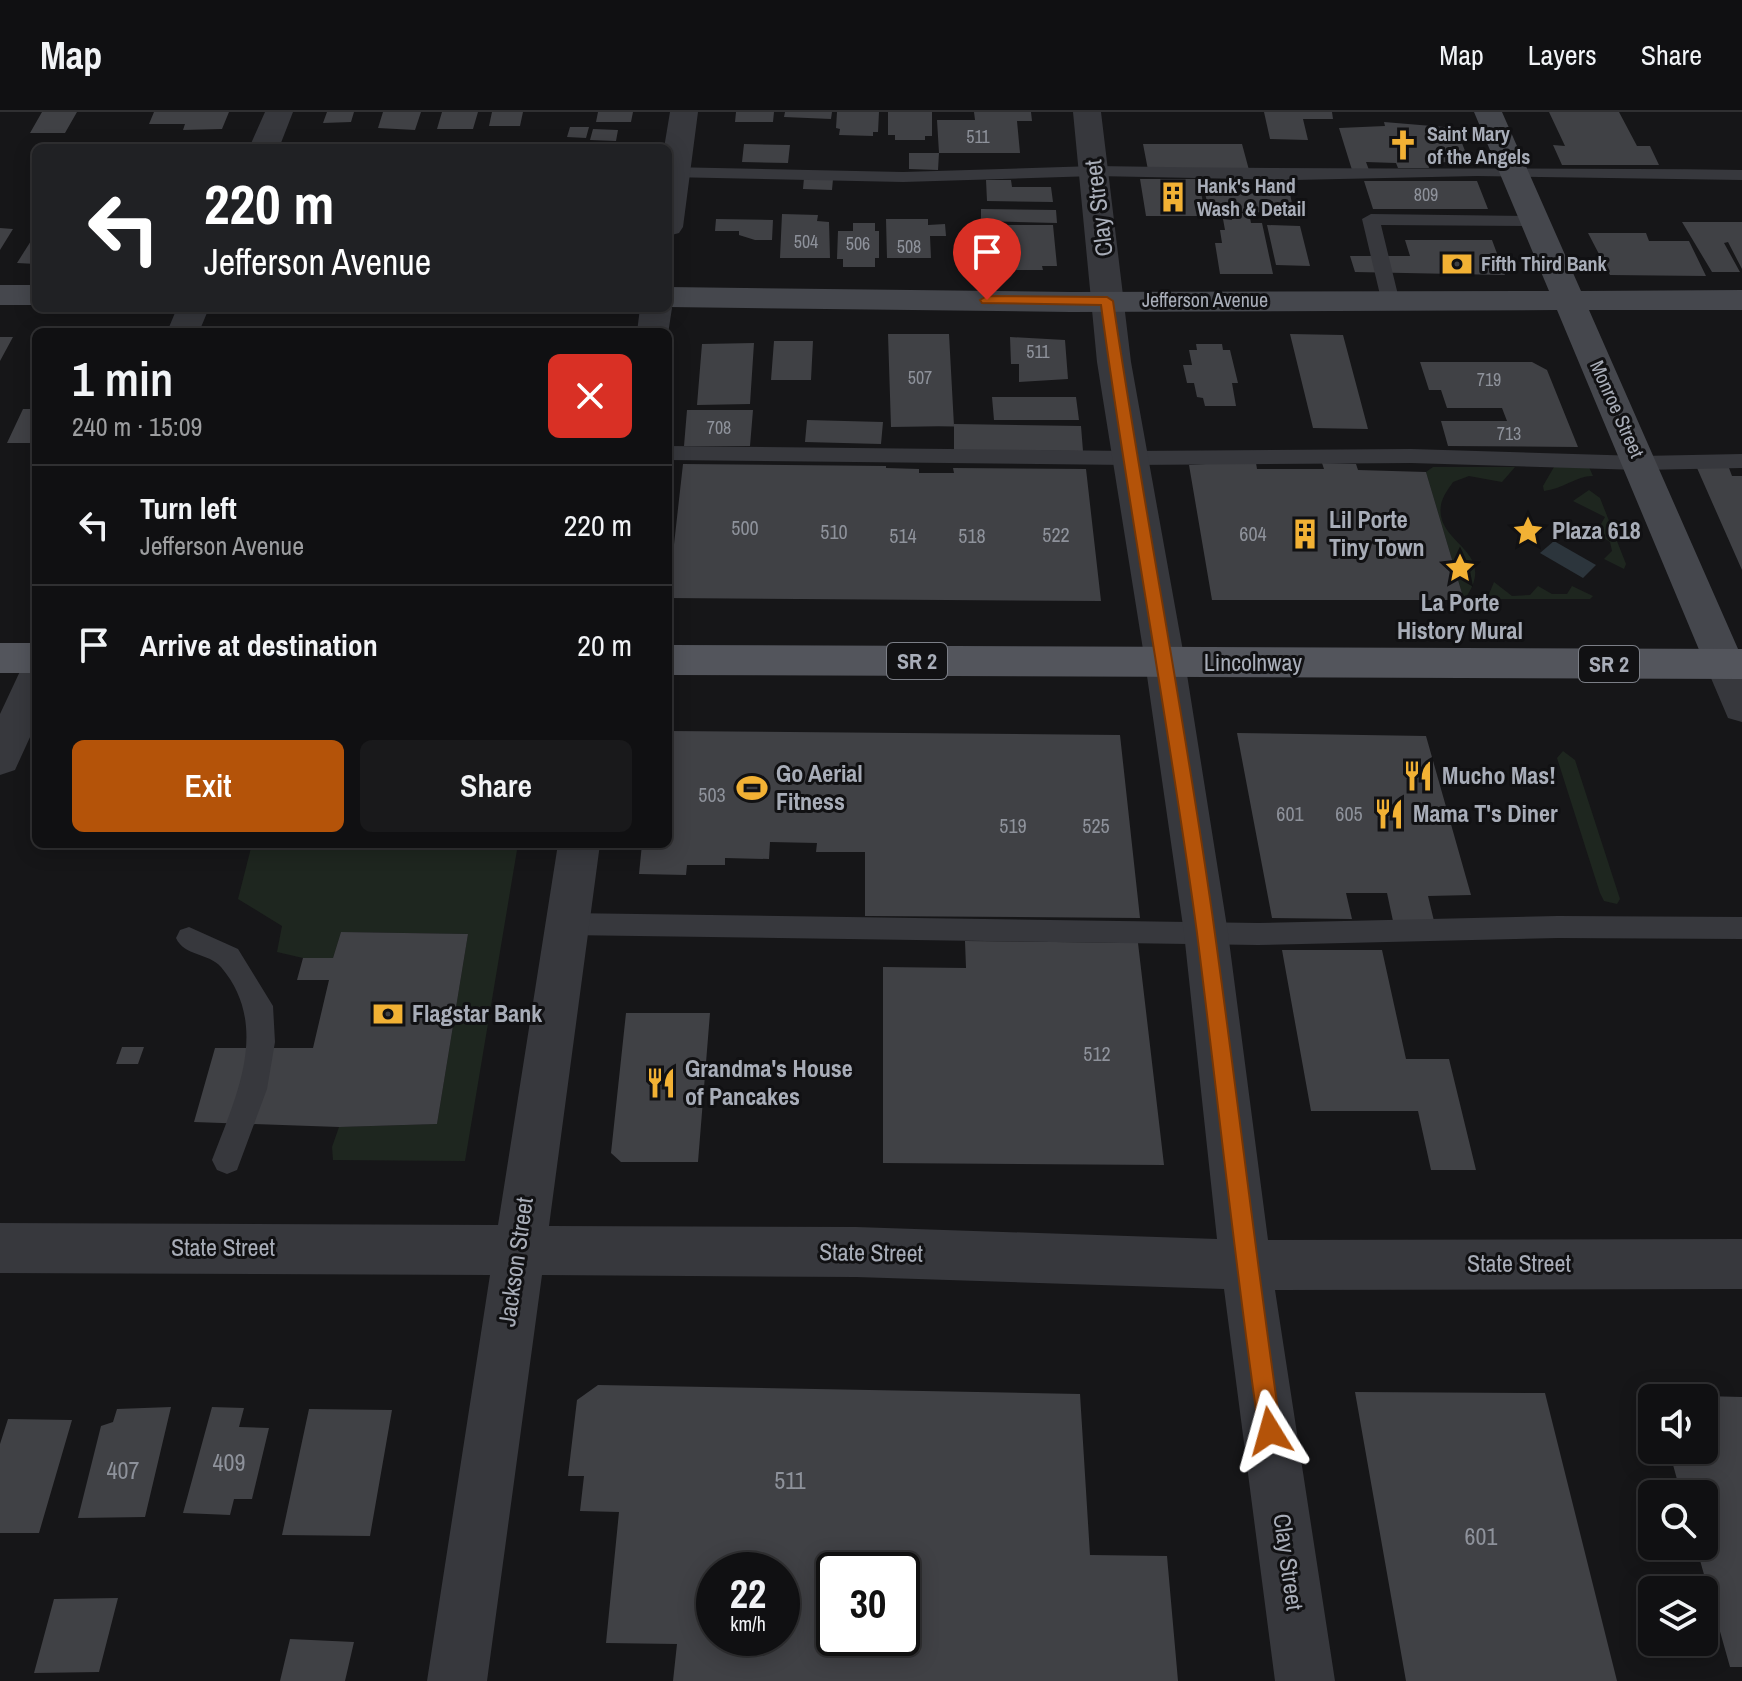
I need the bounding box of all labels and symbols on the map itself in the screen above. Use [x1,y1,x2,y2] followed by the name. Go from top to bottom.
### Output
[1427,120,1530,170] place label: Saint Mary of the Angels
[966,124,991,149] house number: 511
[1386,128,1420,162] church icon: Saint Mary of the Angels
[1076,157,1120,258] street label: Clay Street
[1197,172,1306,222] place label: Hank's Hand Wash & Detail
[1156,180,1190,214] building icon: Hank's Hand Wash & Detail
[1414,182,1438,207] house number: 809
[953,218,1021,300] pin
[794,229,818,254] house number: 504
[846,231,870,256] house number: 506
[897,234,921,259] house number: 508
[1440,247,1474,281] bank icon: Fifth Third Bank
[1481,250,1608,277] place label: Fifth Third Bank
[1142,286,1268,313] street label: Jefferson Avenue
[1026,339,1051,364] house number: 511
[1584,356,1651,462] street label: Monroe Street
[908,365,932,390] house number: 507
[1477,367,1501,392] house number: 719
[707,415,731,440] house number: 708
[1497,421,1521,446] house number: 713
[1329,503,1425,563] place label: Lil Porte Tiny Town
[731,514,759,541] house number: 500
[1511,514,1545,548] place icon: Plaza 618
[1552,514,1641,546] place label: Plaza 618
[1288,517,1322,551] building icon: Lil Porte Tiny Town
[820,518,848,545] house number: 510
[1239,520,1267,547] house number: 604
[1042,521,1070,548] house number: 522
[889,522,917,549] house number: 514
[958,522,986,549] house number: 518
[1443,551,1477,585] place icon: La Porte History Mural
[1397,586,1523,646] place label: La Porte History Mural
[887,643,947,679] road number: SR 2
[1204,646,1302,678] street label: Lincolnway
[1579,646,1639,682] road number: SR 2
[776,757,863,817] place label: Go Aerial Fitness
[1401,759,1435,793] restaurant icon: Mucho Mas!
[1442,759,1556,791] place label: Mucho Mas!
[735,771,769,805] sports icon: Go Aerial Fitness
[698,781,726,808] house number: 503
[1372,797,1406,831] restaurant icon: Mama T's Diner
[1413,797,1558,829] place label: Mama T's Diner
[1276,800,1304,827] house number: 601
[1335,800,1363,827] house number: 605
[999,812,1027,839] house number: 519
[1082,812,1110,839] house number: 525
[371,997,405,1031] bank icon: Flagstar Bank
[412,997,542,1029] place label: Flagstar Bank
[1083,1040,1111,1067] house number: 512
[685,1052,853,1112] place label: Grandma's House of Pancakes
[644,1066,678,1100] restaurant icon: Grandma's House of Pancakes
[490,1195,540,1329] street label: Jackson Street
[171,1231,275,1263] street label: State Street
[819,1235,924,1269] street label: State Street
[1467,1247,1571,1279] street label: State Street
[1228,1389,1312,1473] position arrow
[213,1446,245,1478] house number: 409
[107,1454,139,1486] house number: 407
[774,1464,806,1496] house number: 511
[1266,1511,1312,1613] street label: Clay Street
[1465,1520,1497,1552] house number: 601
[816,1552,920,1656] speed limit sign: 30

